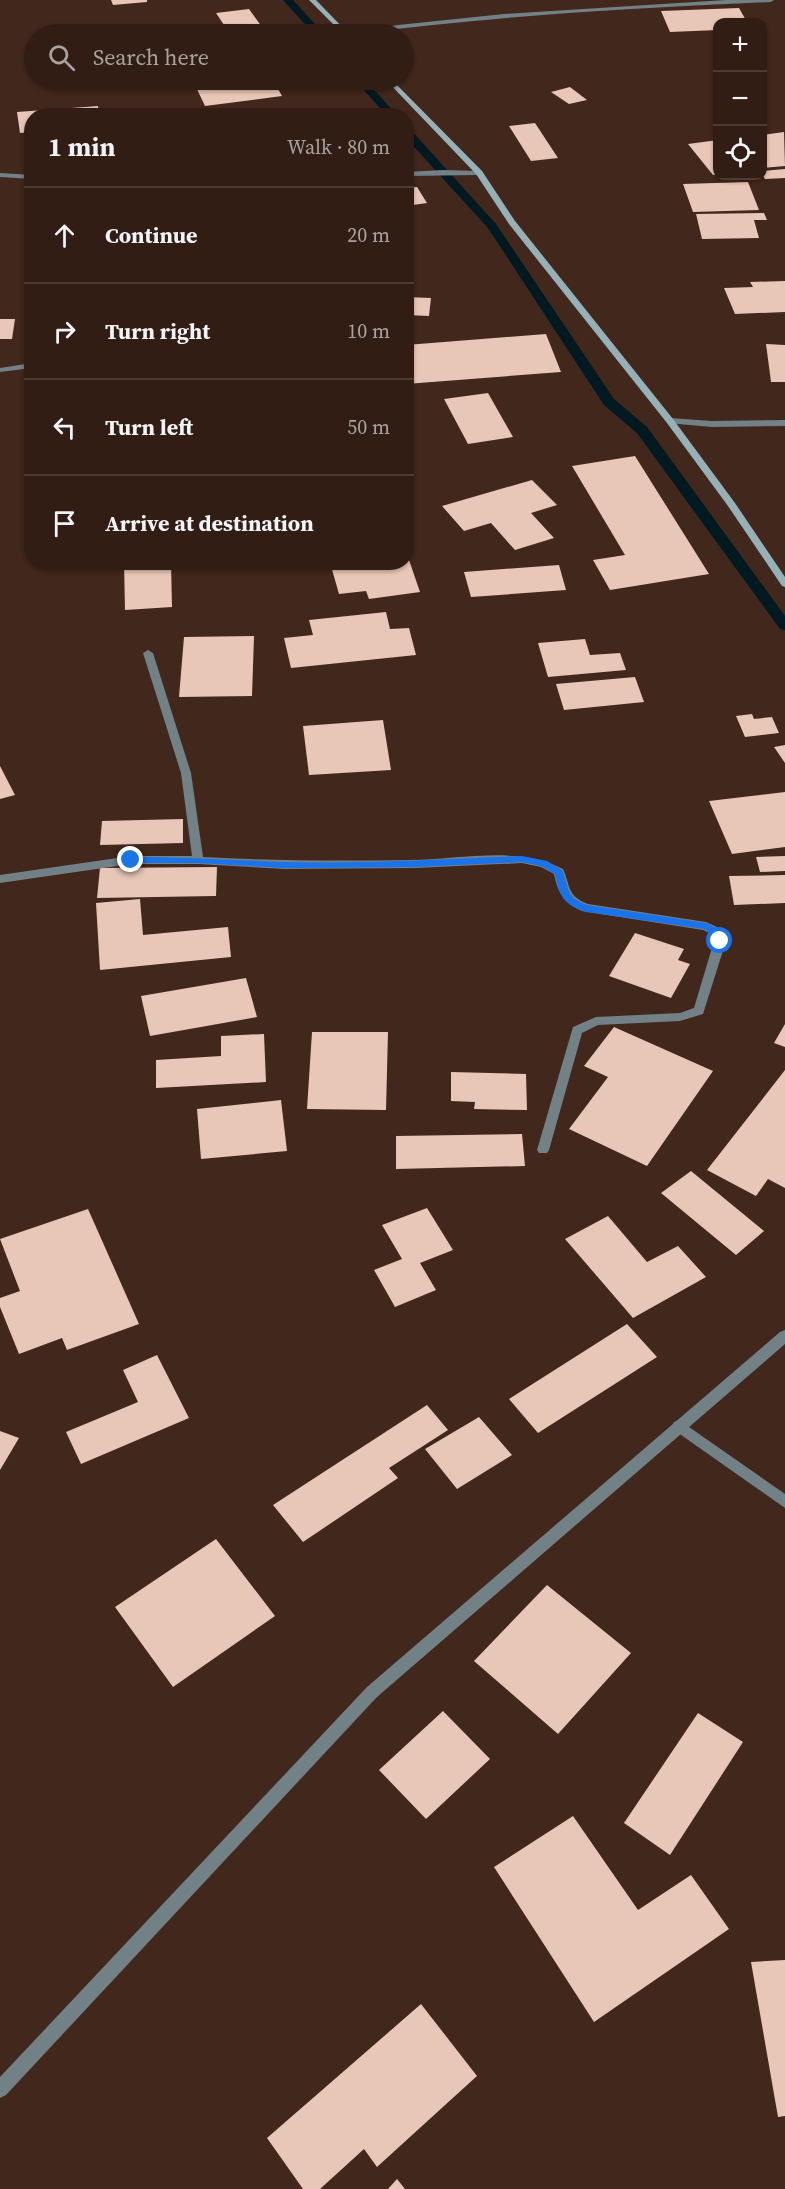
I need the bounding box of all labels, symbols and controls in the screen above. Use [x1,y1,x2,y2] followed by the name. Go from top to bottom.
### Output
[713,18,767,180] map controls
[713,18,767,72] button: +
[24,24,414,90] search box
[45,41,78,74] icon: search
[93,42,209,72] text: Search here
[713,72,767,126] button: −
[713,126,767,180] button: locate
[48,129,115,165] text: 1 min
[287,133,390,161] text: Walk · 80 m
[48,219,81,252] icon: ahead
[105,220,198,250] text: Continue
[347,221,390,249] text: 20 m
[48,315,81,348] icon: right
[105,316,210,346] text: Turn right
[347,317,390,345] text: 10 m
[48,411,81,444] icon: left
[105,412,193,442] text: Turn left
[347,413,390,441] text: 50 m
[48,507,81,540] icon: arrive
[105,508,314,538] text: Arrive at destination
[117,846,143,872] route end
[706,927,732,953] route start

